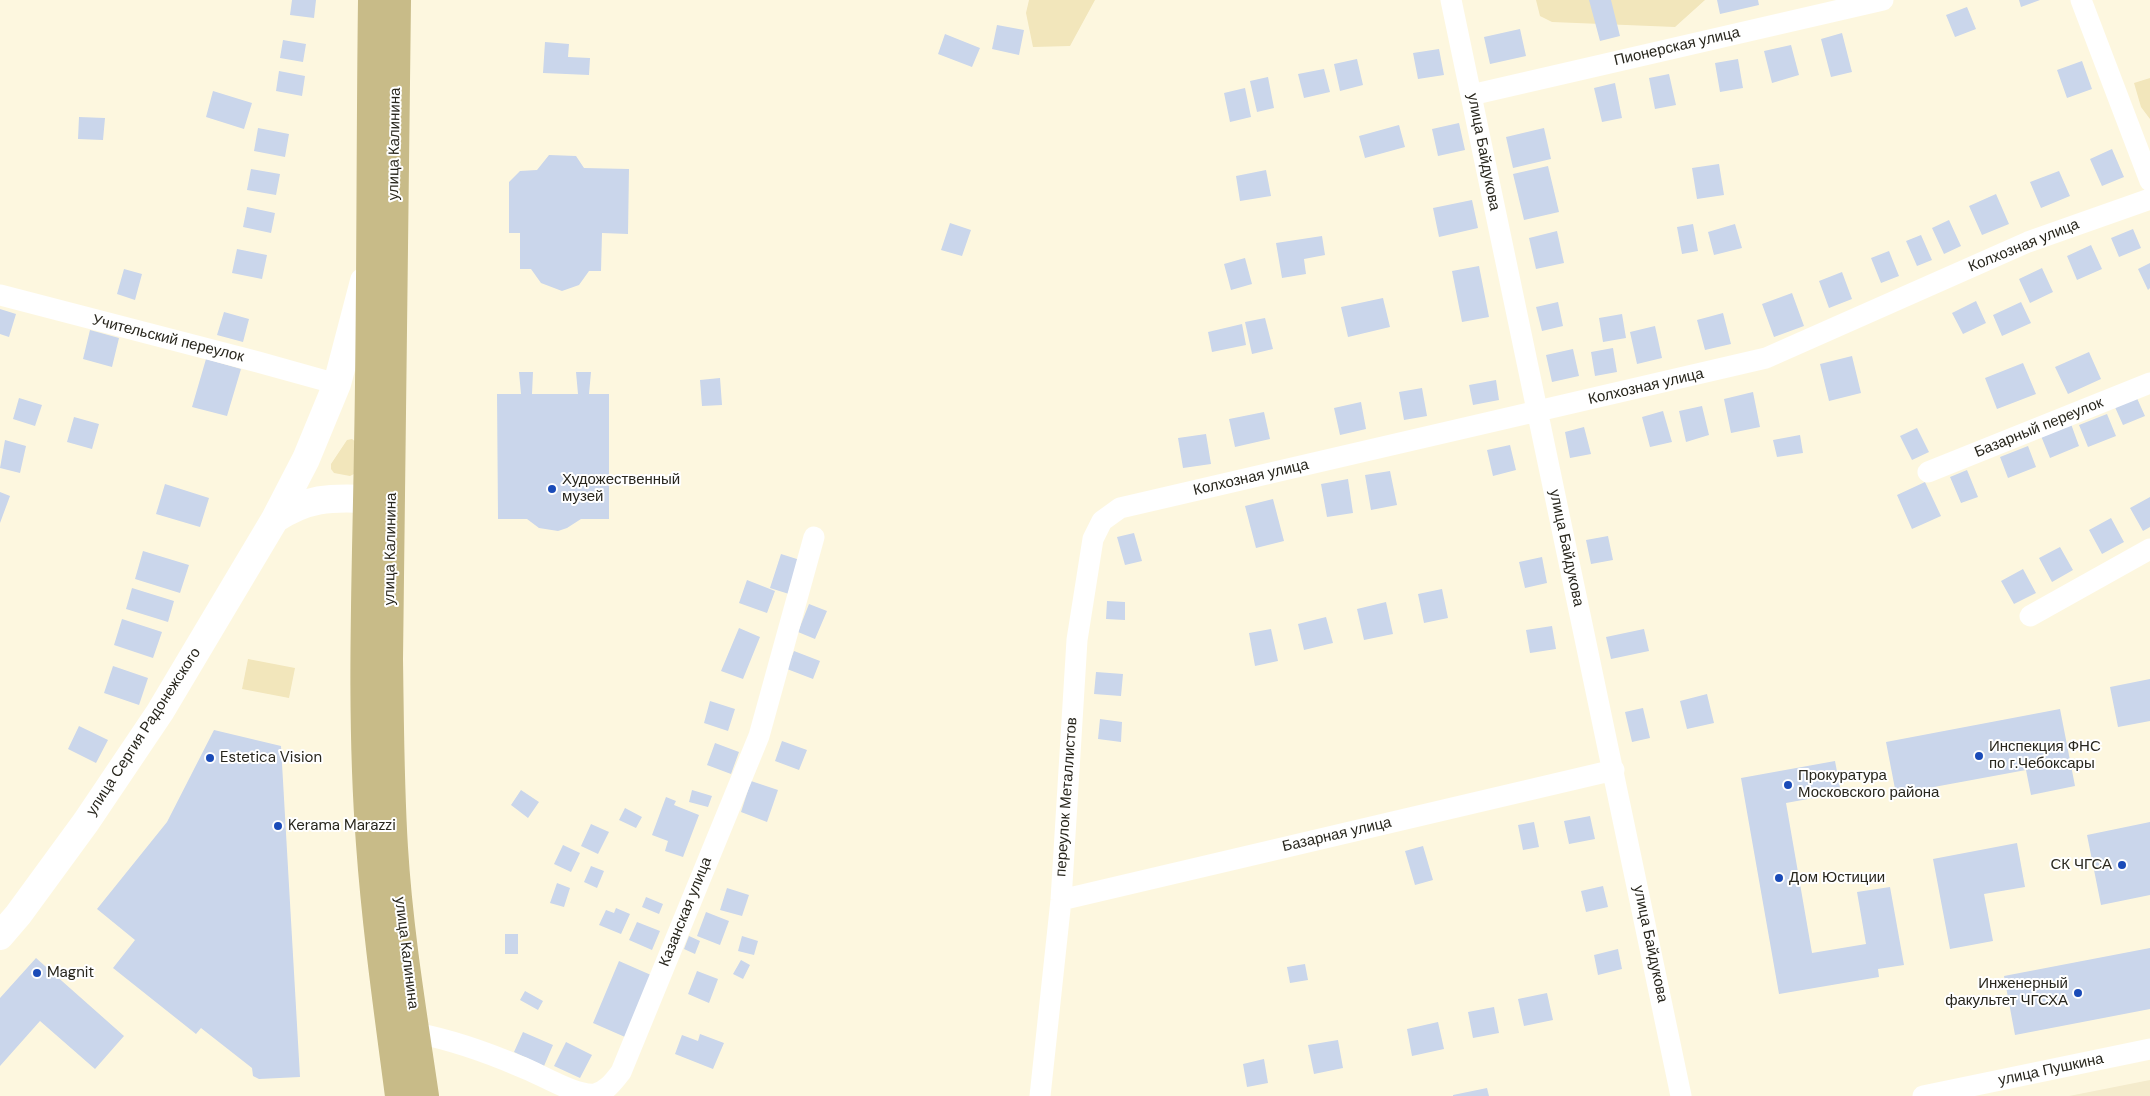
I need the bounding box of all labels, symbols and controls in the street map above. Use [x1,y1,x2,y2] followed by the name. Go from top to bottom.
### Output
[1612,24,1742,70] street label: Пионерская улица
[385,87,405,201] street label: улица Калинина
[1463,92,1503,212] street label: улица Байдукова
[1966,216,2082,276] street label: Колхозная улица
[90,311,246,367] street label: Учительский переулок
[1587,365,1705,409] street label: Колхозная улица
[1972,394,2106,462] street label: Базарный переулок
[1192,456,1310,500] street label: Колхозная улица
[562,471,680,506] place label: Художественный музей
[546,483,558,495] marker: Художественный музей
[1545,488,1587,608] street label: улица Байдукова
[381,492,401,606] street label: улица Калинина
[83,645,205,819] street label: улица Сергия Радонежского
[1052,717,1082,877] street label: переулок Металлистов
[1989,738,2101,773] place label: Инспекция ФНС по г.Чебоксары
[220,749,322,767] place label: Estetica Vision
[1973,750,1985,762] marker: Инспекция ФНС по г.Чебоксары
[204,752,216,764] marker: Estetica Vision
[1798,767,1939,802] place label: Прокуратура Московского района
[1782,779,1794,791] marker: Прокуратура Московского района
[1281,814,1393,856] street label: Базарная улица
[288,817,396,835] place label: Kerama Marazzi
[272,820,284,832] marker: Kerama Marazzi
[656,855,716,969] street label: Казанская улица
[2050,856,2112,874] place label: СК ЧГСА
[2116,859,2128,871] marker: СК ЧГСА
[1789,869,1885,887] place label: Дом Юстиции
[1773,872,1785,884] marker: Дом Юстиции
[1629,884,1671,1004] street label: улица Байдукова
[390,896,422,1010] street label: улица Калинина
[47,964,94,982] place label: Magnit
[31,967,43,979] marker: Magnit
[1945,975,2068,1010] place label: Инженерный факультет ЧГСХА
[2072,987,2084,999] marker: Инженерный факультет ЧГСХА
[1997,1050,2105,1090] street label: улица Пушкина

